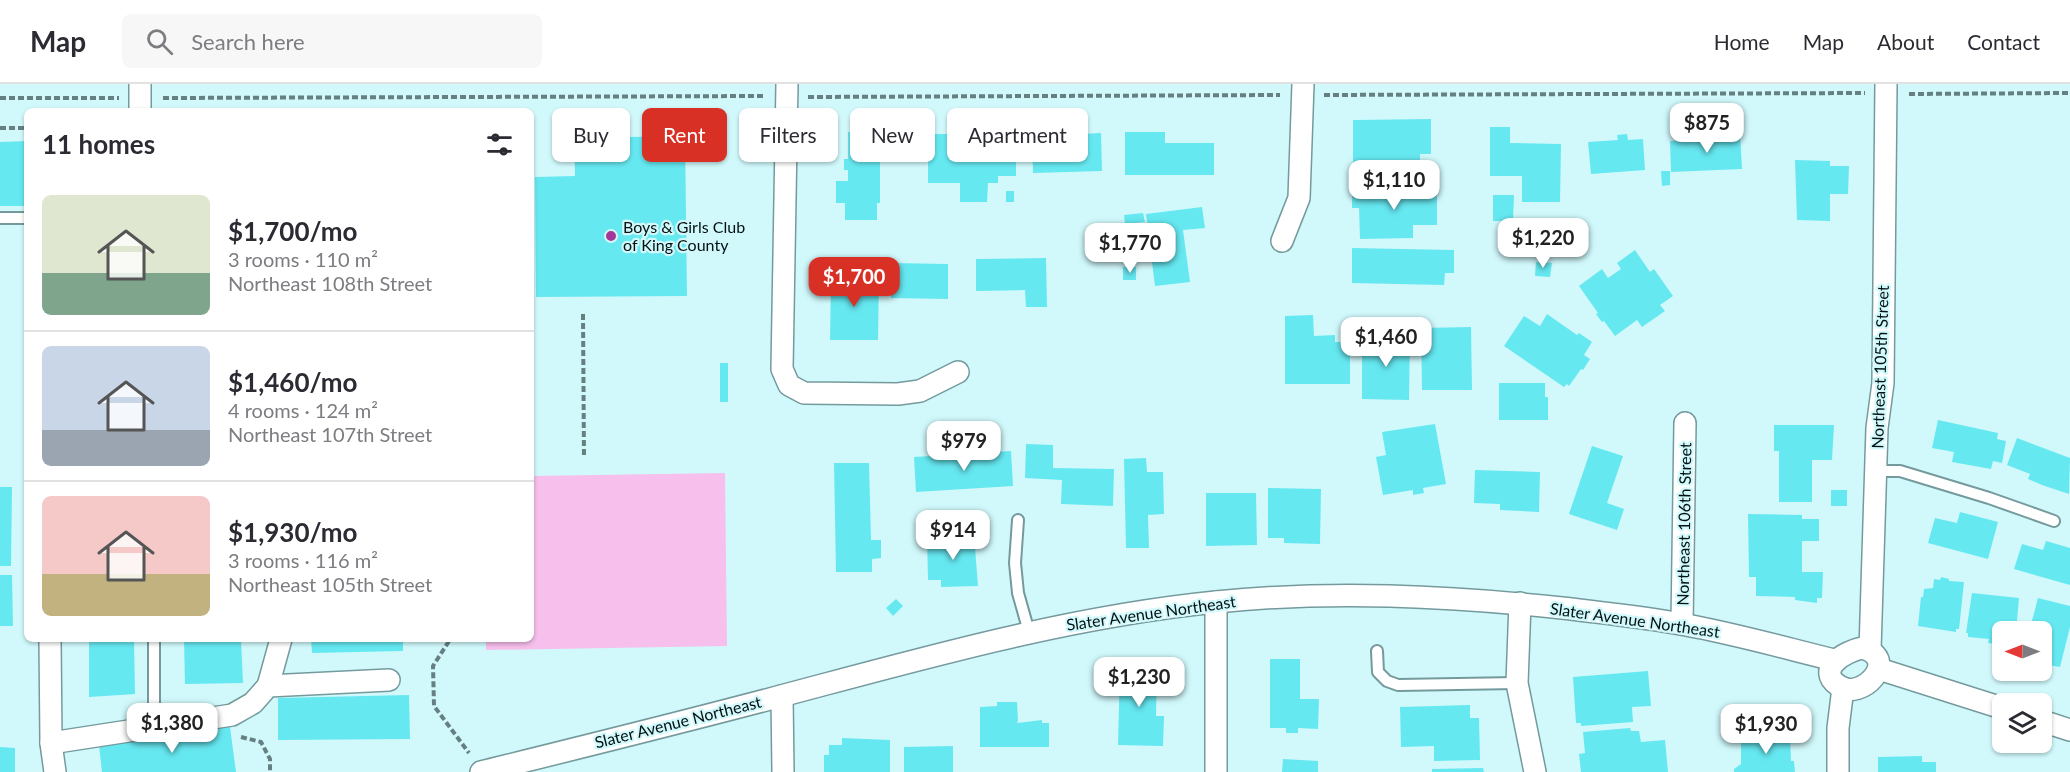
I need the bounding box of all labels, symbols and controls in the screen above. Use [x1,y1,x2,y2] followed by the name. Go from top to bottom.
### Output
[122,14,542,68] search box
[30,24,86,58] text: Map
[143,25,176,58] icon: search
[191,28,305,55] text: Search here
[1714,29,1770,54] text: Home
[1803,29,1844,54] text: Map
[1877,29,1934,54] text: About
[1967,29,2040,54] text: Contact
[1671,103,1743,154] pin: $875
[552,108,630,162] chip: Buy
[642,108,727,162] chip: Rent
[739,108,838,162] chip: Filters
[850,108,935,162] chip: New
[947,108,1088,162] chip: Apartment
[1684,110,1730,134] text: $875
[42,128,155,160] text: 11 homes
[483,128,516,161] icon: filters
[1345,160,1443,211] pin: $1,110
[1363,167,1425,191] text: $1,110
[228,215,358,247] text: $1,700/mo
[623,217,745,254] place label: Boys & Girls Club of King County
[1494,218,1592,269] pin: $1,220
[90,219,162,291] icon: home
[1081,223,1179,274] pin: $1,770
[1512,225,1574,249] text: $1,220
[604,229,618,243] marker: Boys & Girls Club of King County
[1099,230,1161,254] text: $1,770
[228,247,378,271] text: 3 rooms · 110 m²
[805,257,903,308] pin: $1,700
[823,264,885,288] text: $1,700
[228,271,432,295] text: Northeast 108th Street
[1867,285,1892,449] street label: Northeast 105th Street
[1337,317,1435,368] pin: $1,460
[1355,324,1417,348] text: $1,460
[228,366,358,398] text: $1,460/mo
[90,370,162,442] icon: home
[228,398,378,422] text: 4 rooms · 124 m²
[928,421,1000,472] pin: $979
[228,422,432,446] text: Northeast 107th Street
[941,428,987,452] text: $979
[1673,442,1694,606] street label: Northeast 106th Street
[917,510,989,561] pin: $914
[228,516,358,548] text: $1,930/mo
[930,517,976,541] text: $914
[90,520,162,592] icon: home
[228,548,378,572] text: 3 rooms · 116 m²
[228,572,432,596] text: Northeast 105th Street
[1065,591,1237,634] street label: Slater Avenue Northeast
[1549,598,1721,641] street label: Slater Avenue Northeast
[1992,621,2052,681] north arrow
[1992,621,2052,753] map controls
[1090,657,1188,708] pin: $1,230
[1108,664,1170,688] text: $1,230
[593,692,763,751] street label: Slater Avenue Northeast
[1992,693,2052,753] button: layers
[123,703,221,754] pin: $1,380
[1717,704,1815,755] pin: $1,930
[141,710,203,734] text: $1,380
[1735,711,1797,735] text: $1,930

